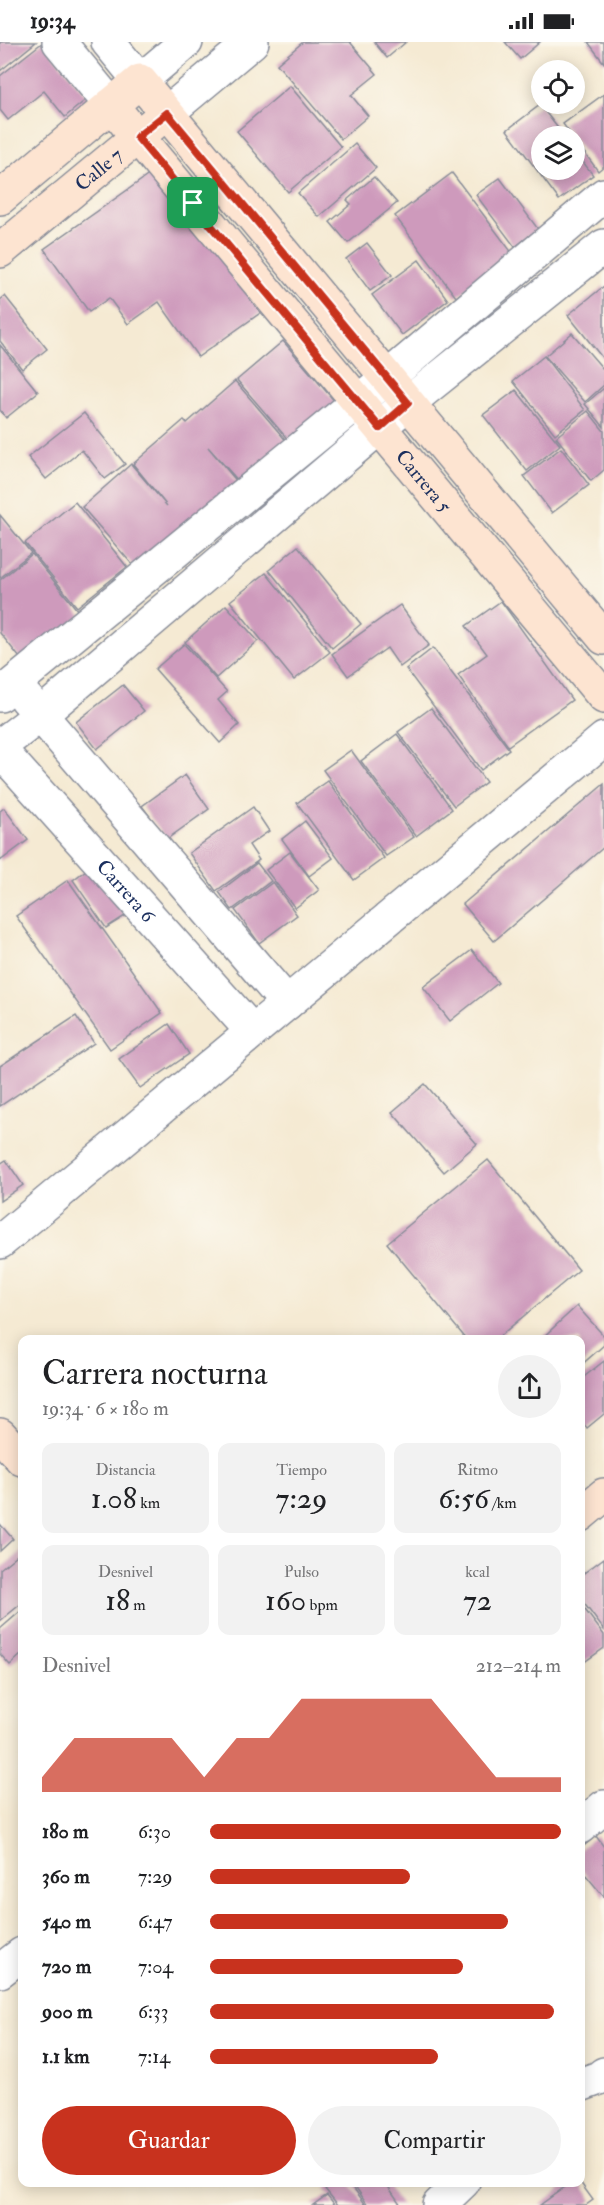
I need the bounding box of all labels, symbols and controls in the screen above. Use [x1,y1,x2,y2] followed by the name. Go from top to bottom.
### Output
[30,7,75,35] text: 19:34
[531,60,585,180] map controls
[531,60,585,114] button: locate
[531,126,585,180] button: layers
[69,142,128,196] street label: Calle 7
[167,177,218,228] pin
[176,186,209,219] icon: arrive
[390,444,458,518] street label: Carrera 5
[92,854,161,928] street label: Carrera 6
[42,1353,267,1394] text: Carrera nocturna
[498,1355,561,1418] button: share
[42,1396,169,1421] text: 19:34 · 6 × 180 m
[95,1460,156,1480] text: Distancia
[276,1460,327,1480] text: Tiempo
[457,1460,498,1480] text: Ritmo
[91,1480,137,1517] text: 1.08
[276,1480,327,1517] text: 7:29
[438,1480,489,1517] text: 6:56
[137,1493,160,1513] text: km
[489,1493,517,1513] text: /km
[98,1562,153,1582] text: Desnivel
[284,1562,319,1582] text: Pulso
[465,1562,490,1582] text: kcal
[105,1582,130,1619] text: 18
[265,1582,306,1619] text: 160
[463,1582,492,1619] text: 72
[130,1595,146,1615] text: m
[306,1595,338,1615] text: bpm
[42,1653,111,1678] text: Desnivel
[476,1653,561,1678] text: 212–214 m
[42,1819,89,1844] text: 180 m
[138,1819,171,1844] text: 6:30
[42,1864,90,1889] text: 360 m
[138,1864,173,1889] text: 7:29
[42,1909,91,1934] text: 540 m
[138,1909,173,1934] text: 6:47
[42,1954,91,1979] text: 720 m
[138,1954,173,1979] text: 7:04
[42,1999,92,2024] text: 900 m
[138,1999,168,2024] text: 6:33
[42,2044,89,2069] text: 1.1 km
[138,2044,170,2069] text: 7:14
[42,2106,296,2175] button: Guardar
[308,2106,561,2175] button: Compartir

